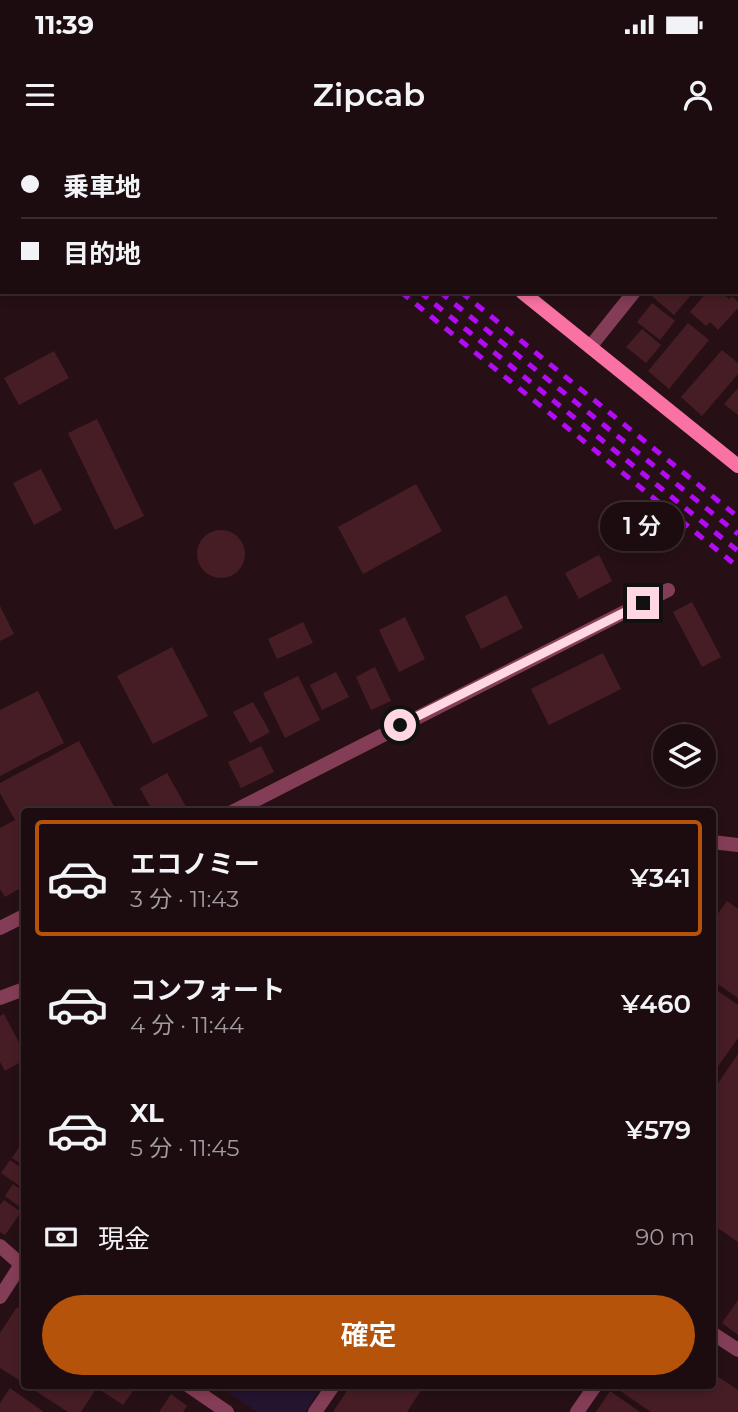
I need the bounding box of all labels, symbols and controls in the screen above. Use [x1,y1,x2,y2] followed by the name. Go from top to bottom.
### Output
[35,9,94,41] text: 11:39
[313,75,425,114] text: Zipcab
[21,76,59,114] icon: menu
[679,76,717,114] icon: person
[63,171,141,203] text: 乗車地
[63,238,141,270] text: 目的地
[601,502,685,550] callout: 1 分
[623,512,661,540] text: 1 分
[627,587,659,619] route end
[384,709,416,741] route start
[653,724,716,787] map controls
[653,724,716,787] button: layers
[46,847,109,910] icon: car
[130,848,260,880] text: エコノミー
[630,862,691,894] text: ¥341
[130,885,239,913] text: 3 分 · 11:43
[46,973,109,1036] icon: car
[130,974,285,1006] text: コンフォート
[621,988,691,1020] text: ¥460
[130,1011,244,1039] text: 4 分 · 11:44
[130,1097,164,1129] text: XL
[46,1099,109,1162] icon: car
[625,1114,691,1146] text: ¥579
[130,1134,240,1162] text: 5 分 · 11:45
[42,1218,80,1256] icon: cash
[98,1223,150,1255] text: 現金
[635,1223,695,1251] text: 90 m
[42,1295,695,1375] button: 確定

